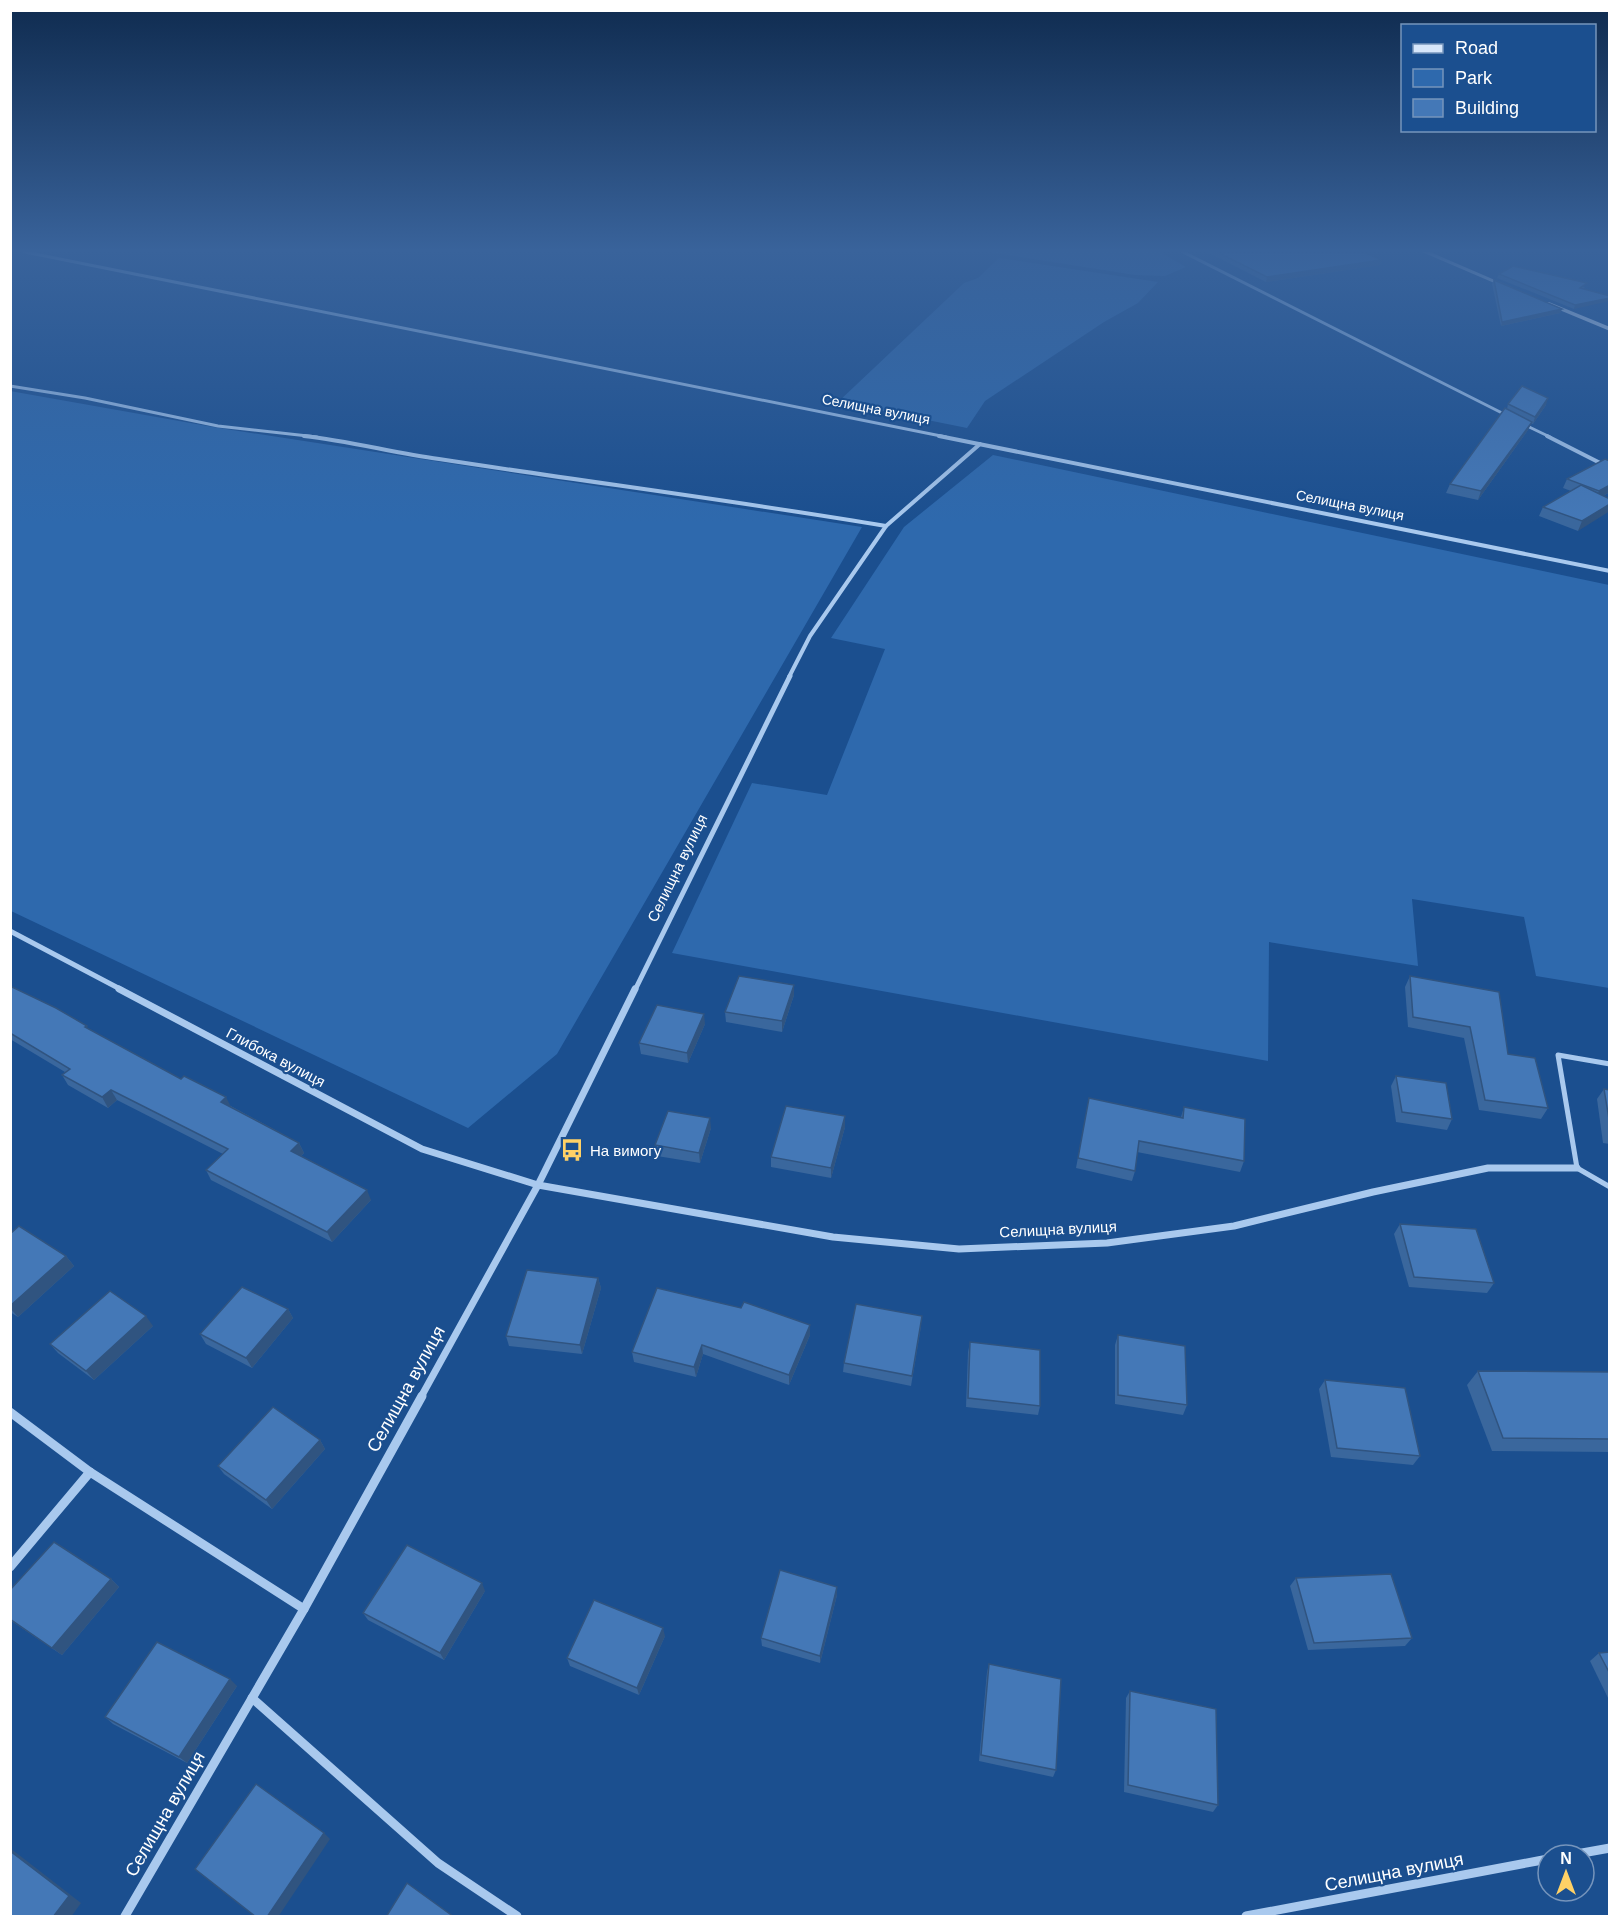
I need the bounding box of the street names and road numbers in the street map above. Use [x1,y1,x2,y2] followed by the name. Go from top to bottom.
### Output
[821,391,931,427] street label: Селищна вулиця
[1295,487,1405,523] street label: Селищна вулиця
[644,811,710,925] street label: Селищна вулиця
[224,1024,328,1090] street label: Глибока вулиця
[999,1217,1117,1241] street label: Селищна вулиця
[363,1322,449,1456] street label: Селищна вулиця
[121,1748,209,1880] street label: Селищна вулиця
[1323,1849,1465,1895] street label: Селищна вулиця

